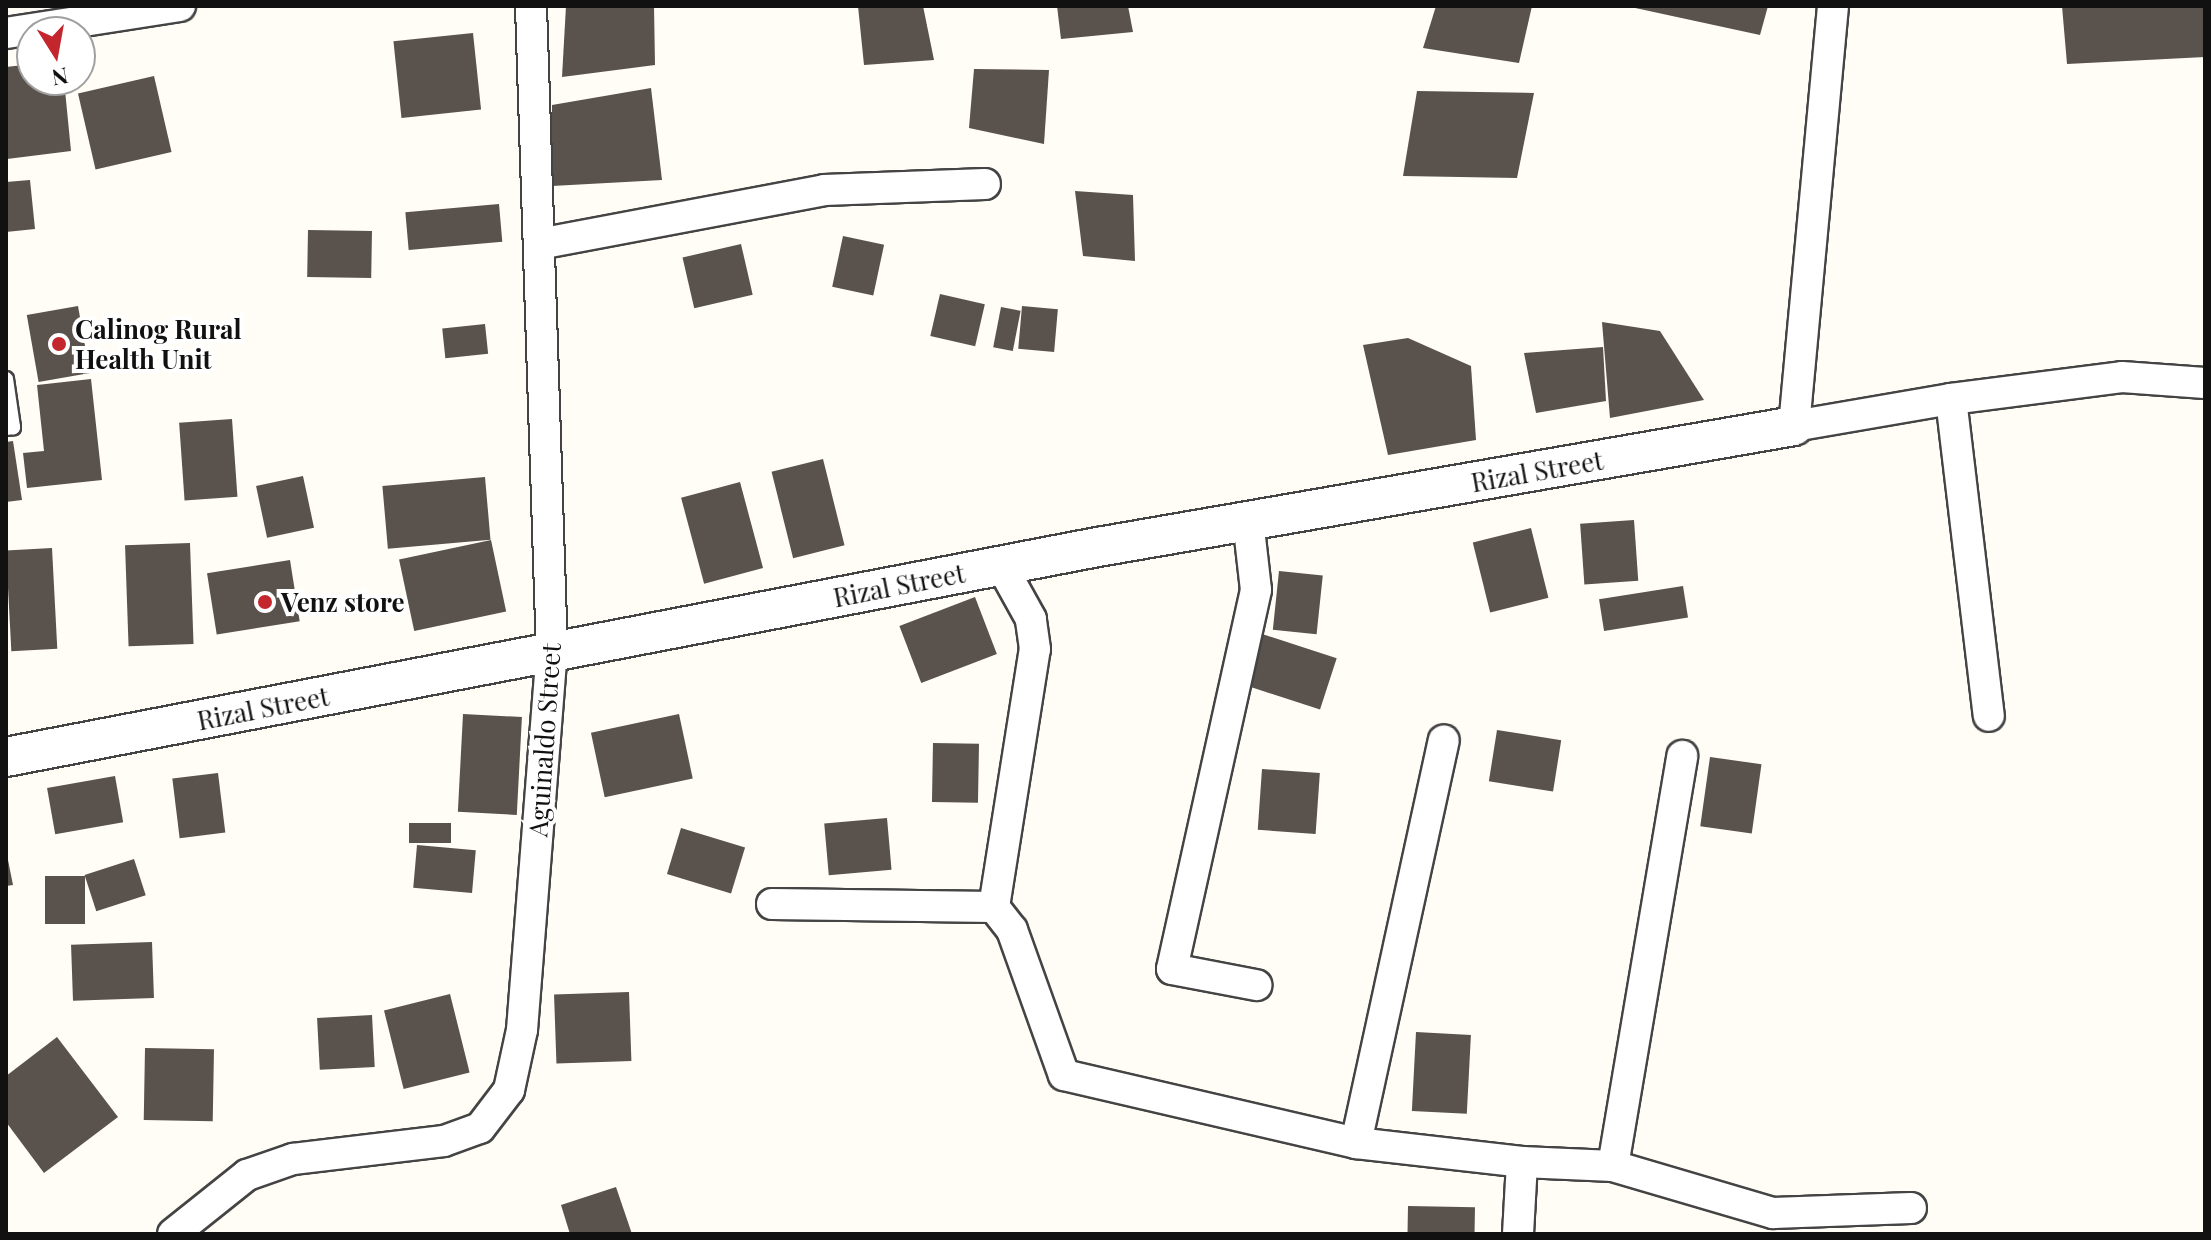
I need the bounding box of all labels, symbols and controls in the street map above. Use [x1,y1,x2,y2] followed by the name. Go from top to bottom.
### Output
[16,16,96,96] north arrow
[50,61,71,94] text: N
[75,313,242,374] place label: Calinog Rural Health Unit
[50,335,68,353] marker: Calinog Rural Health Unit
[1469,444,1605,498] street label: Rizal Street
[830,557,968,613] street label: Rizal Street
[281,586,405,618] place label: Venz store
[256,593,274,611] marker: Venz store
[522,642,566,838] street label: Aguinaldo Street
[194,680,332,736] street label: Rizal Street

